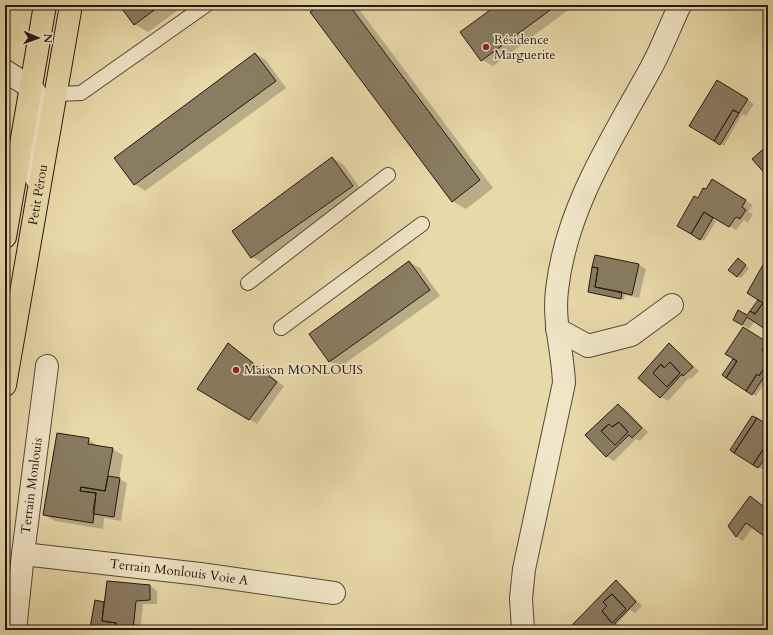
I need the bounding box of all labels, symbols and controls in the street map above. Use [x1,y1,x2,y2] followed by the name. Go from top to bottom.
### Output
[18,18,58,58] north arrow
[494,31,555,64] place label: Résidence Marguerite
[40,33,55,44] text: N
[481,42,491,52] marker: Résidence Marguerite
[24,163,52,227] street label: Petit Pérou
[244,361,363,379] place label: Maison MONLOUIS
[231,365,241,375] marker: Maison MONLOUIS
[17,437,47,535] street label: Terrain Monlouis
[109,555,250,590] street label: Terrain Monlouis Voie A

